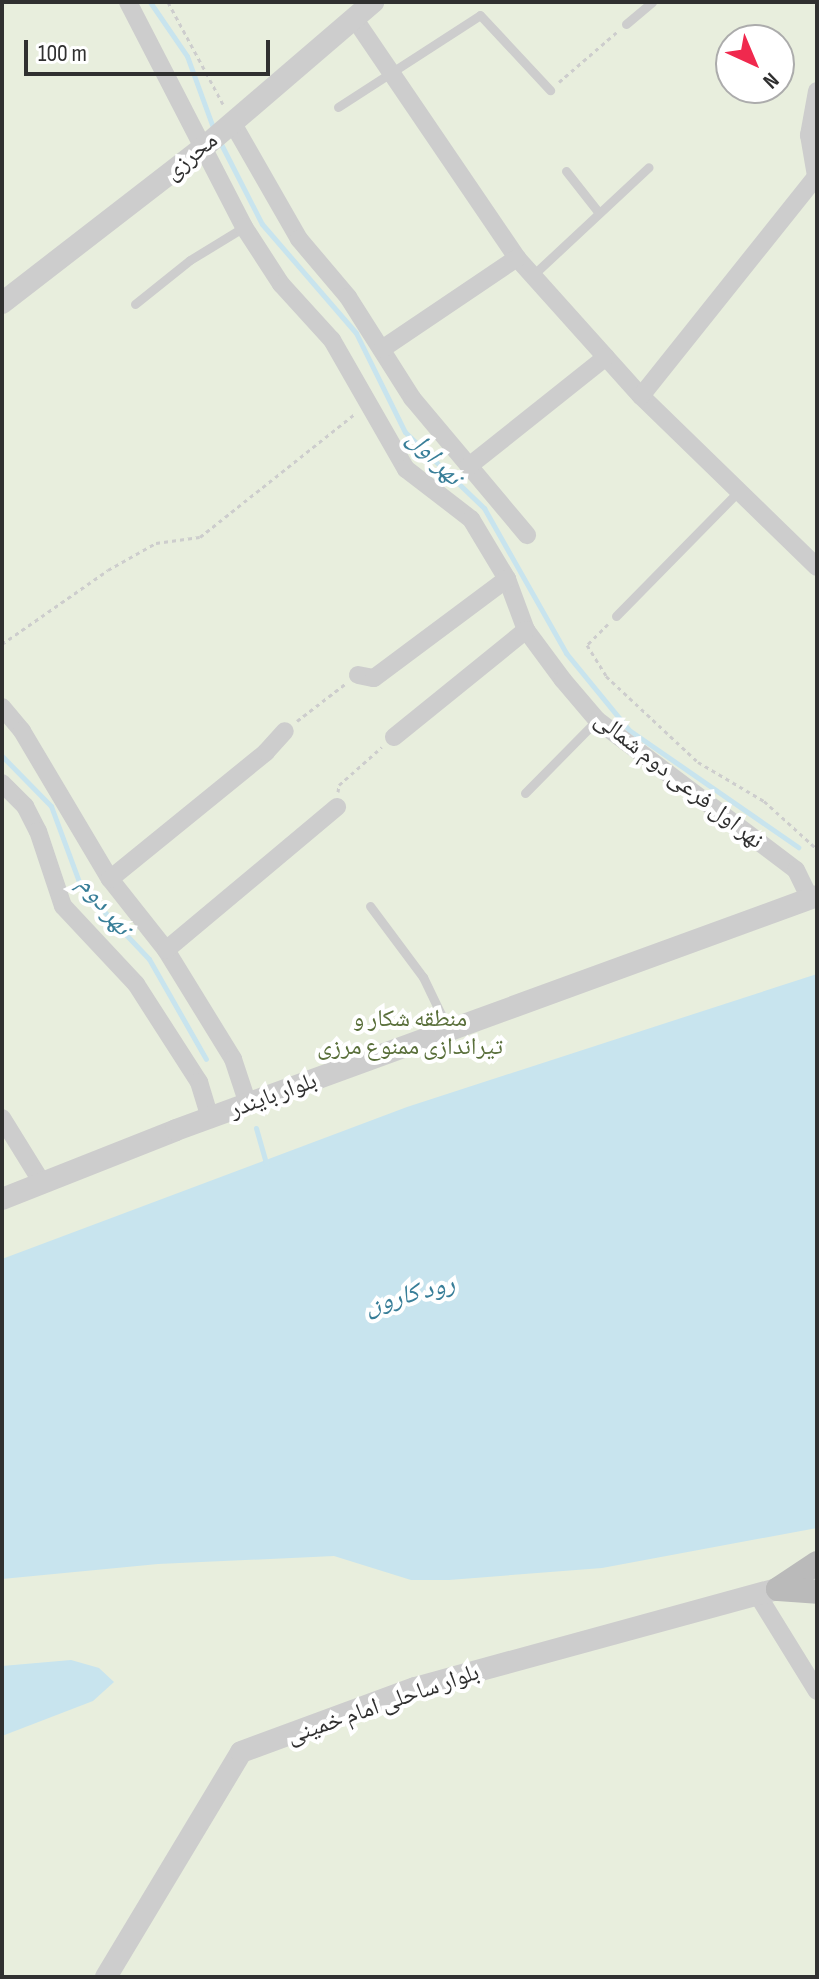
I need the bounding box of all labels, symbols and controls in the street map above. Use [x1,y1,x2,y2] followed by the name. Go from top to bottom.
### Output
[28,24,274,74] scale bar
[715,24,795,104] north arrow
[38,39,87,68] text: 100 m
[757,66,784,94] text: N
[158,126,224,186] street label: محرزی
[400,424,468,492] water label: نهر اول
[589,705,769,855] street label: نهر اول فرعی دوم شمالی
[71,870,137,942] water label: نهر دوم
[317,1005,503,1061] park label: منطقه شکار و تیراندازی ممنوع مرزی
[225,1066,321,1124] street label: بلوار بایندر
[362,1268,458,1322] water label: رود کارون
[283,1658,483,1750] street label: بلوار ساحلی امام خمینی

